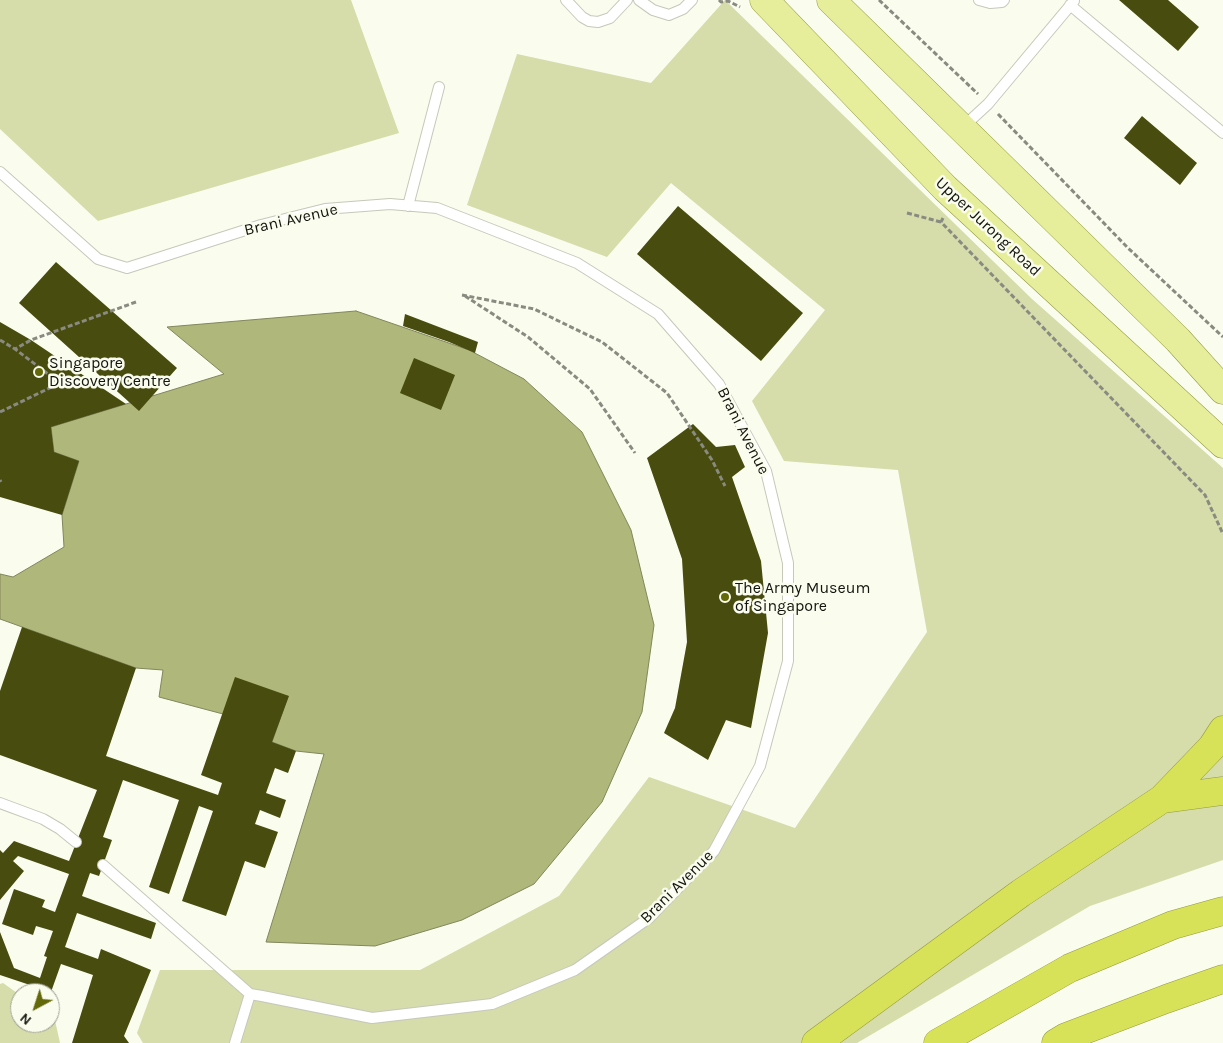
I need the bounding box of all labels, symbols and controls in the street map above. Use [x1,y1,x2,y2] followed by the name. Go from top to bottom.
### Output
[931,173,1045,281] street label: Upper Jurong Road
[242,200,340,240] street label: Brani Avenue
[49,353,171,391] place label: Singapore Discovery Centre
[33,366,45,378] marker: Singapore Discovery Centre
[713,384,773,478] street label: Brani Avenue
[735,578,870,616] place label: The Army Museum of Singapore
[719,591,731,603] marker: The Army Museum of Singapore
[636,846,718,928] street label: Brani Avenue
[10,983,60,1033] north arrow
[16,1009,35,1029] text: N

